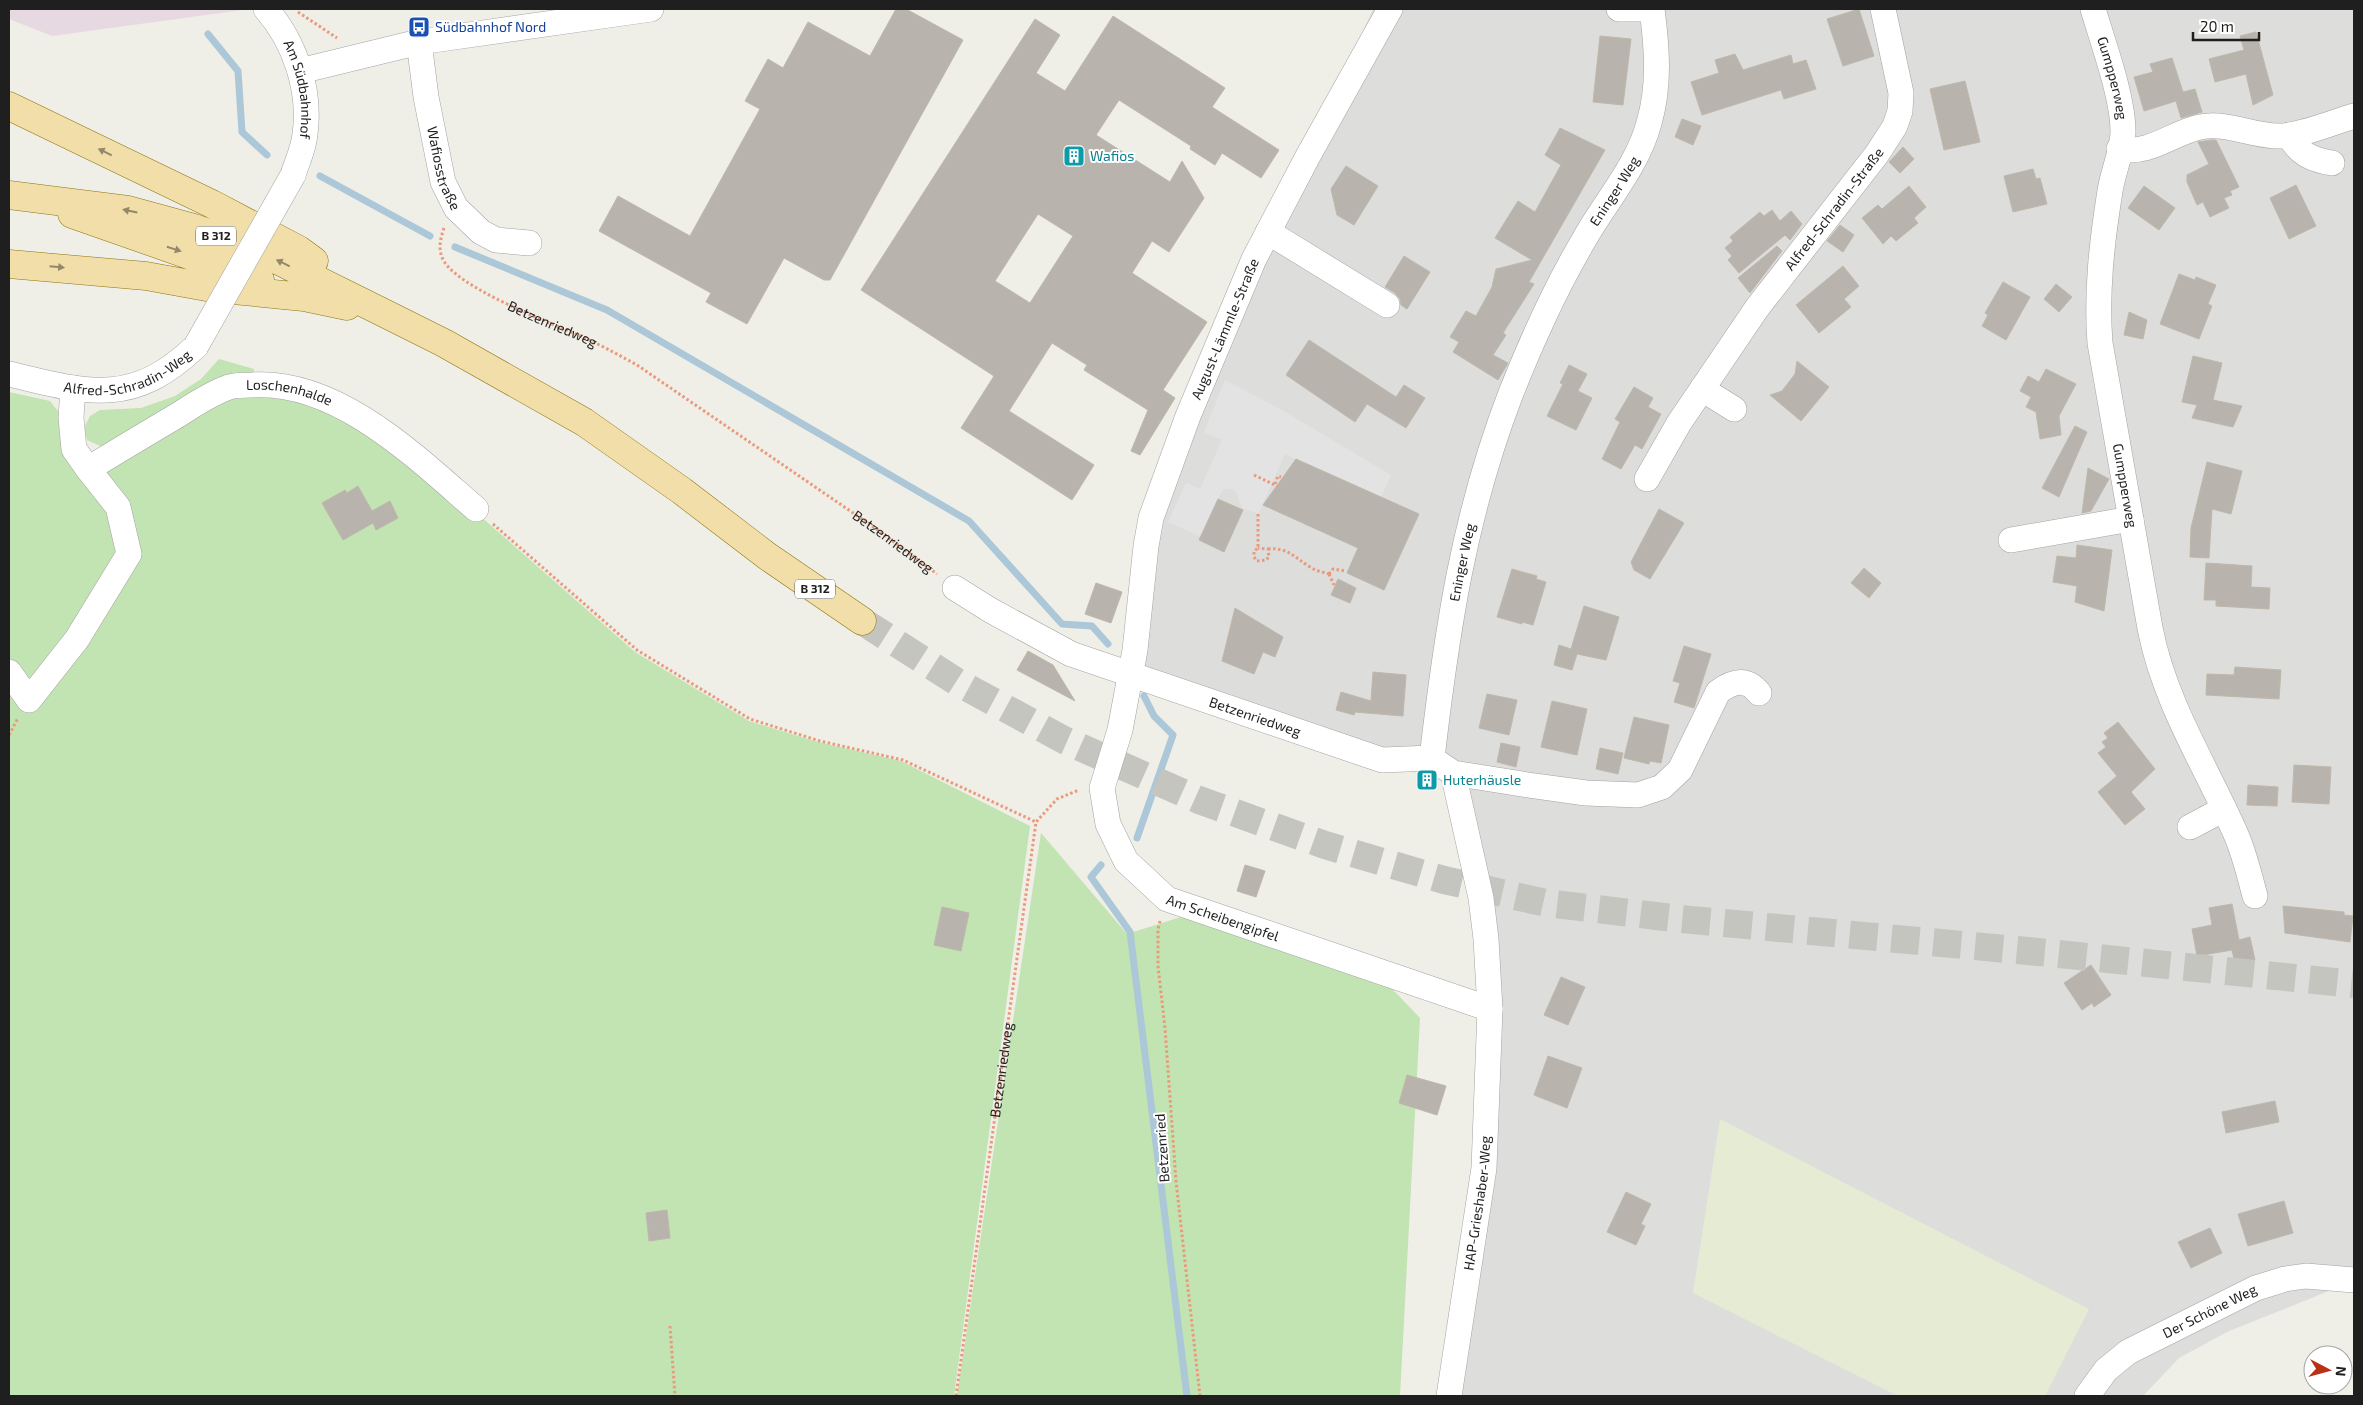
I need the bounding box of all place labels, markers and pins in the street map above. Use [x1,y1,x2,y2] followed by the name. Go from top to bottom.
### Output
[407,15,431,39] bus stop icon: Südbahnhof Nord
[435,18,546,35] place label: Südbahnhof Nord
[1062,144,1086,168] building icon: Wafios
[1090,147,1134,164] place label: Wafios
[1415,768,1439,792] building icon: Huterhäusle
[1443,771,1521,788] place label: Huterhäusle

